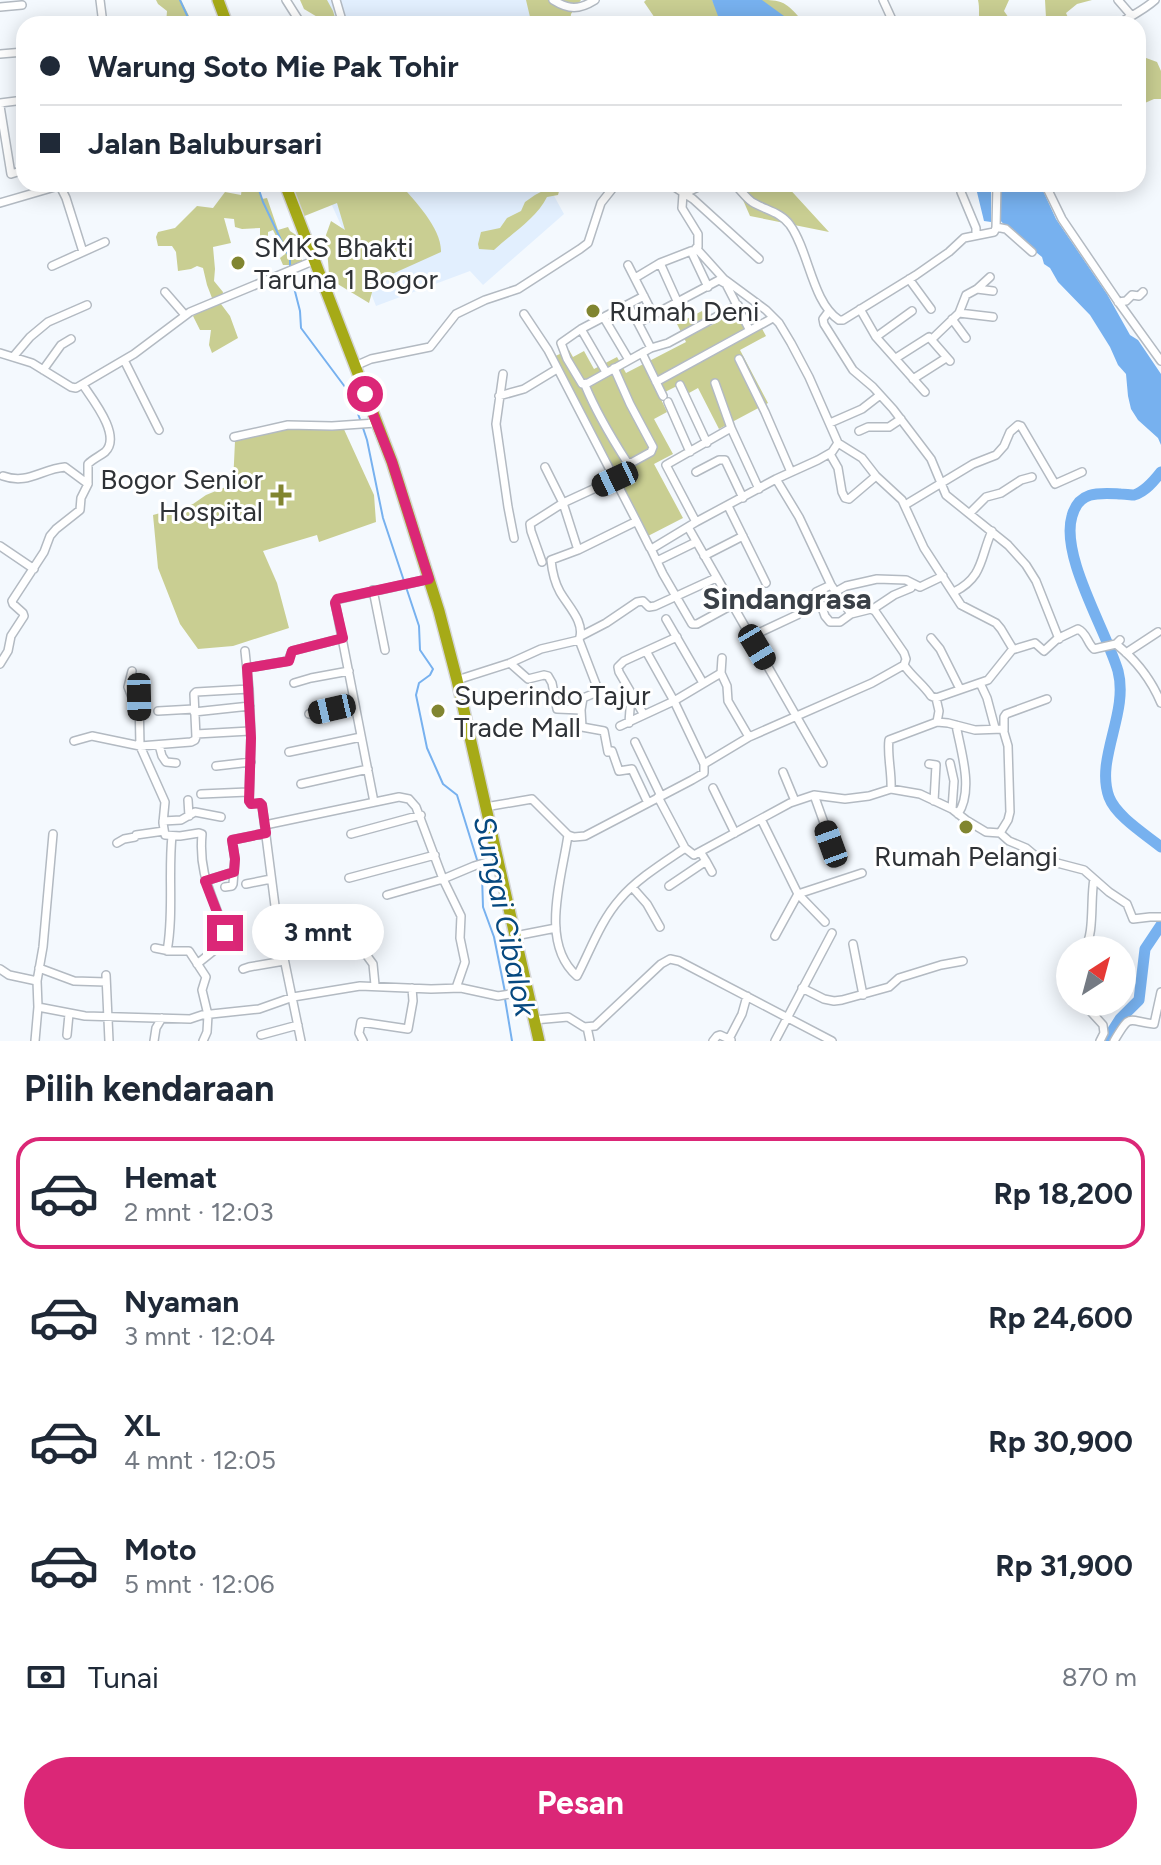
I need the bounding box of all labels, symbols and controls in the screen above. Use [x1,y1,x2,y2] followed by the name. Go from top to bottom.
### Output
[88,48,459,85] text: Warung Soto Mie Pak Tohir
[88,125,322,162] text: Jalan Balubursari
[254,230,438,296] place label: SMKS Bhakti Taruna 1 Bogor
[229,254,247,272] marker: SMKS Bhakti Taruna 1 Bogor
[609,294,759,328] place label: Rumah Deni
[584,302,602,320] marker: Rumah Deni
[347,376,383,412] route start
[588,458,642,500] car
[100,462,264,528] place label: Bogor Senior Hospital
[270,484,292,506] marker: Bogor Senior Hospital
[702,580,872,617] district label: Sindangrasa
[734,620,780,674] car
[127,673,151,721] car
[454,678,651,744] place label: Superindo Tajur Trade Mall
[306,692,358,726] car
[429,702,447,720] marker: Superindo Tajur Trade Mall
[466,812,545,1021] water label: Sungai Cibalok
[812,817,850,871] car
[957,818,975,836] marker: Rumah Pelangi
[874,839,1058,873] place label: Rumah Pelangi
[253,905,385,961] callout: 3 mnt
[207,915,243,951] route end
[284,916,352,948] text: 3 mnt
[1056,936,1136,1016] north arrow
[1056,936,1136,1016] map controls
[24,1067,274,1110] text: Pilih kendaraan
[28,1157,100,1229] icon: car
[124,1159,217,1196] text: Hemat
[994,1175,1133,1212] text: Rp 18,200
[124,1196,274,1228] text: 2 mnt · 12:03
[28,1281,100,1353] icon: car
[124,1283,239,1320] text: Nyaman
[988,1299,1133,1336] text: Rp 24,600
[124,1320,275,1352] text: 3 mnt · 12:04
[28,1405,100,1477] icon: car
[124,1407,160,1444] text: XL
[988,1423,1133,1460] text: Rp 30,900
[124,1444,276,1476] text: 4 mnt · 12:05
[28,1529,100,1601] icon: car
[124,1531,196,1568] text: Moto
[995,1547,1133,1584] text: Rp 31,900
[124,1568,275,1600] text: 5 mnt · 12:06
[24,1655,68,1699] icon: cash
[88,1659,159,1696] text: Tunai
[1062,1661,1137,1693] text: 870 m
[24,1757,1137,1849] button: Pesan

